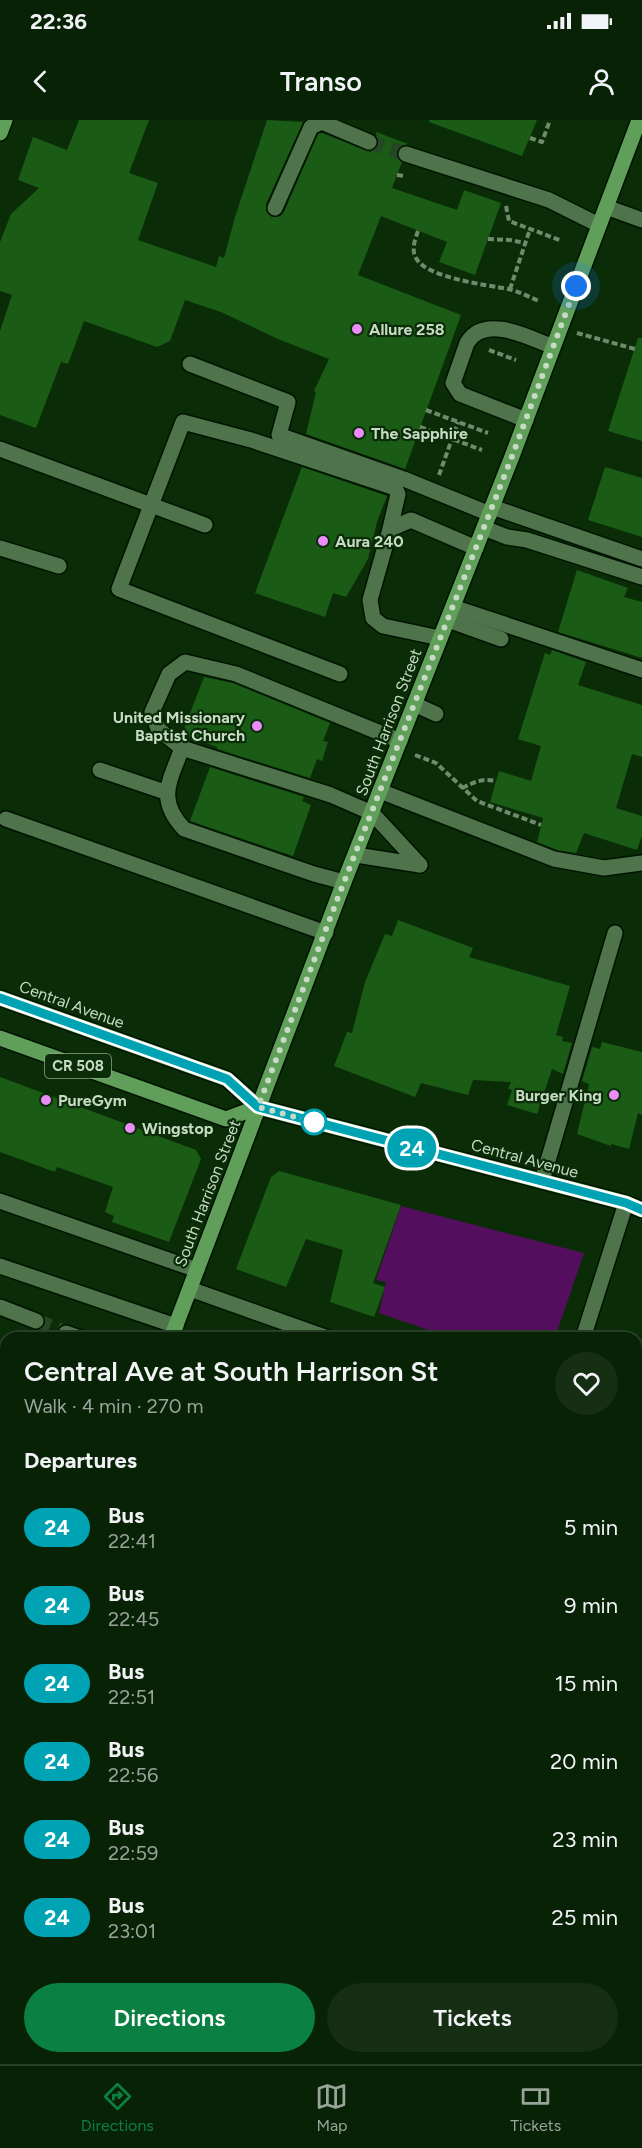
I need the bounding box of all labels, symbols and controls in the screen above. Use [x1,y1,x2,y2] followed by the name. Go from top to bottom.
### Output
[30,8,87,35] text: 22:36
[24,65,57,98] icon: back
[280,65,362,98] text: Transo
[585,65,618,98] icon: person
[561,271,591,301] your location
[369,320,445,339] place label: Allure 258
[350,322,364,336] marker: Allure 258
[371,424,468,443] place label: The Sapphire
[352,426,366,440] marker: The Sapphire
[335,532,404,551] place label: Aura 240
[316,534,330,548] marker: Aura 240
[352,646,425,798] street label: South Harrison Street
[113,708,246,745] place label: United Missionary Baptist Church
[250,719,264,733] marker: United Missionary Baptist Church
[17,977,127,1032] street label: Central Avenue
[45,1054,111,1078] road number: CR 508
[515,1086,602,1105] place label: Burger King
[607,1088,621,1102] marker: Burger King
[58,1091,127,1110] place label: PureGym
[39,1093,53,1107] marker: PureGym
[301,1109,327,1135] unlabelled marker
[171,1117,244,1269] street label: South Harrison Street
[142,1119,214,1138] place label: Wingstop
[123,1121,137,1135] marker: Wingstop
[385,1128,439,1168] line badge: 24
[469,1135,581,1182] street label: Central Avenue
[399,1136,425,1161] text: 24
[555,1352,618,1415] button: heart
[24,1354,438,1388] text: Central Ave at South Harrison St
[24,1394,204,1418] text: Walk · 4 min · 270 m
[24,1447,137,1474] text: Departures
[108,1502,144,1529] text: Bus
[564,1514,618,1541] text: 5 min
[44,1515,70,1540] text: 24
[108,1529,156,1553] text: 22:41
[108,1580,144,1607] text: Bus
[564,1592,618,1619] text: 9 min
[44,1593,70,1618] text: 24
[108,1607,159,1631] text: 22:45
[108,1658,144,1685] text: Bus
[555,1670,618,1697] text: 15 min
[44,1671,70,1696] text: 24
[108,1685,155,1709] text: 22:51
[108,1736,144,1763] text: Bus
[550,1748,618,1775] text: 20 min
[44,1749,70,1774] text: 24
[108,1763,158,1787] text: 22:56
[108,1814,144,1841] text: Bus
[552,1826,618,1853] text: 23 min
[44,1827,70,1852] text: 24
[108,1841,158,1865] text: 22:59
[108,1892,144,1919] text: Bus
[552,1904,618,1931] text: 25 min
[44,1905,70,1930] text: 24
[108,1919,156,1943] text: 23:01
[24,1983,315,2052] button: Directions
[327,1983,618,2052] button: Tickets
[81,2080,154,2135] tab: Directions
[315,2080,348,2135] tab: Map
[510,2080,561,2135] tab: Tickets

